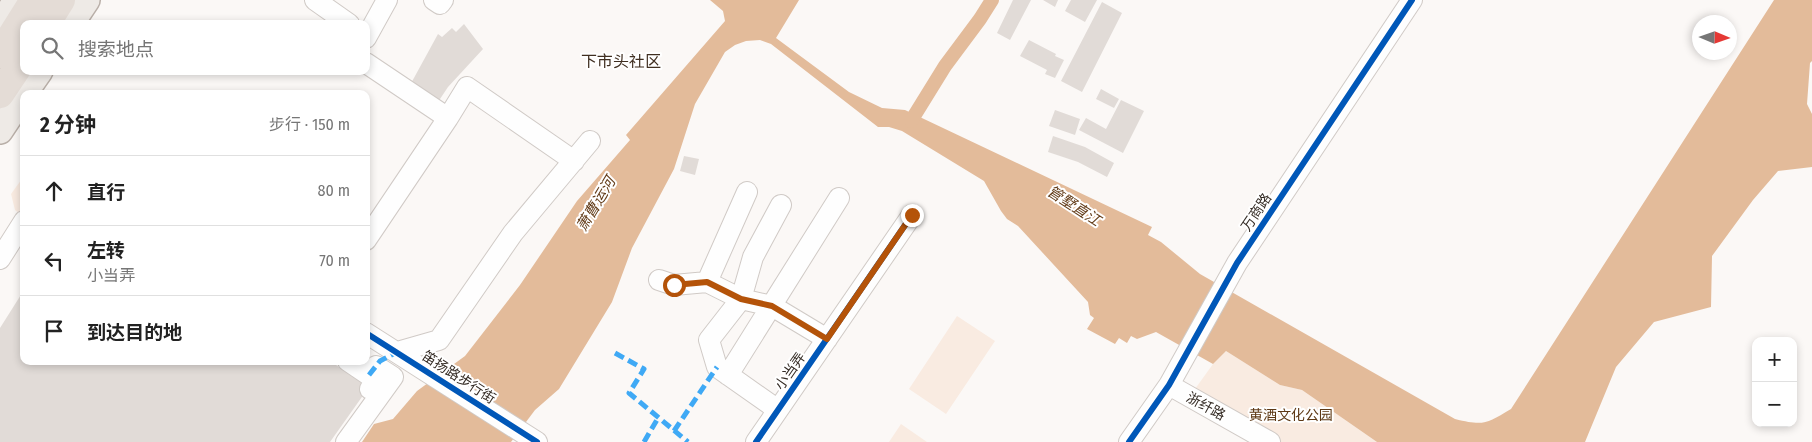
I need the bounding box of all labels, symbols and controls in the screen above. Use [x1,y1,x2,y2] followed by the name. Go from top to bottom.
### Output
[1692,15,1737,60] north arrow
[20,20,370,75] search box
[38,34,66,62] icon: search
[78,38,154,61] text: 搜索地点
[581,52,661,71] district label: 下市头社区
[40,112,96,138] text: 2 分钟
[269,115,350,134] text: 步行 · 150 m
[573,171,621,234] water label: 萧曹运河
[40,177,68,205] icon: ahead
[87,181,125,204] text: 直行
[318,181,350,200] text: 80 m
[1044,182,1106,231] water label: 管墅直江
[1238,190,1275,234] street label: 万商路
[901,204,924,227] route end
[87,239,125,262] text: 左转
[40,247,68,275] icon: left
[319,251,350,270] text: 70 m
[87,266,135,285] text: 小当弄
[663,274,686,297] route start
[40,317,68,345] icon: arrive
[87,321,182,344] text: 到达目的地
[1752,337,1797,427] map controls
[1752,337,1797,382] button: +
[419,347,499,407] street label: 笛扬路步行街
[771,349,809,393] street label: 小当弄
[1752,382,1797,427] button: −
[1183,389,1228,424] street label: 浙纤路
[1249,407,1333,424] park label: 黄酒文化公园

